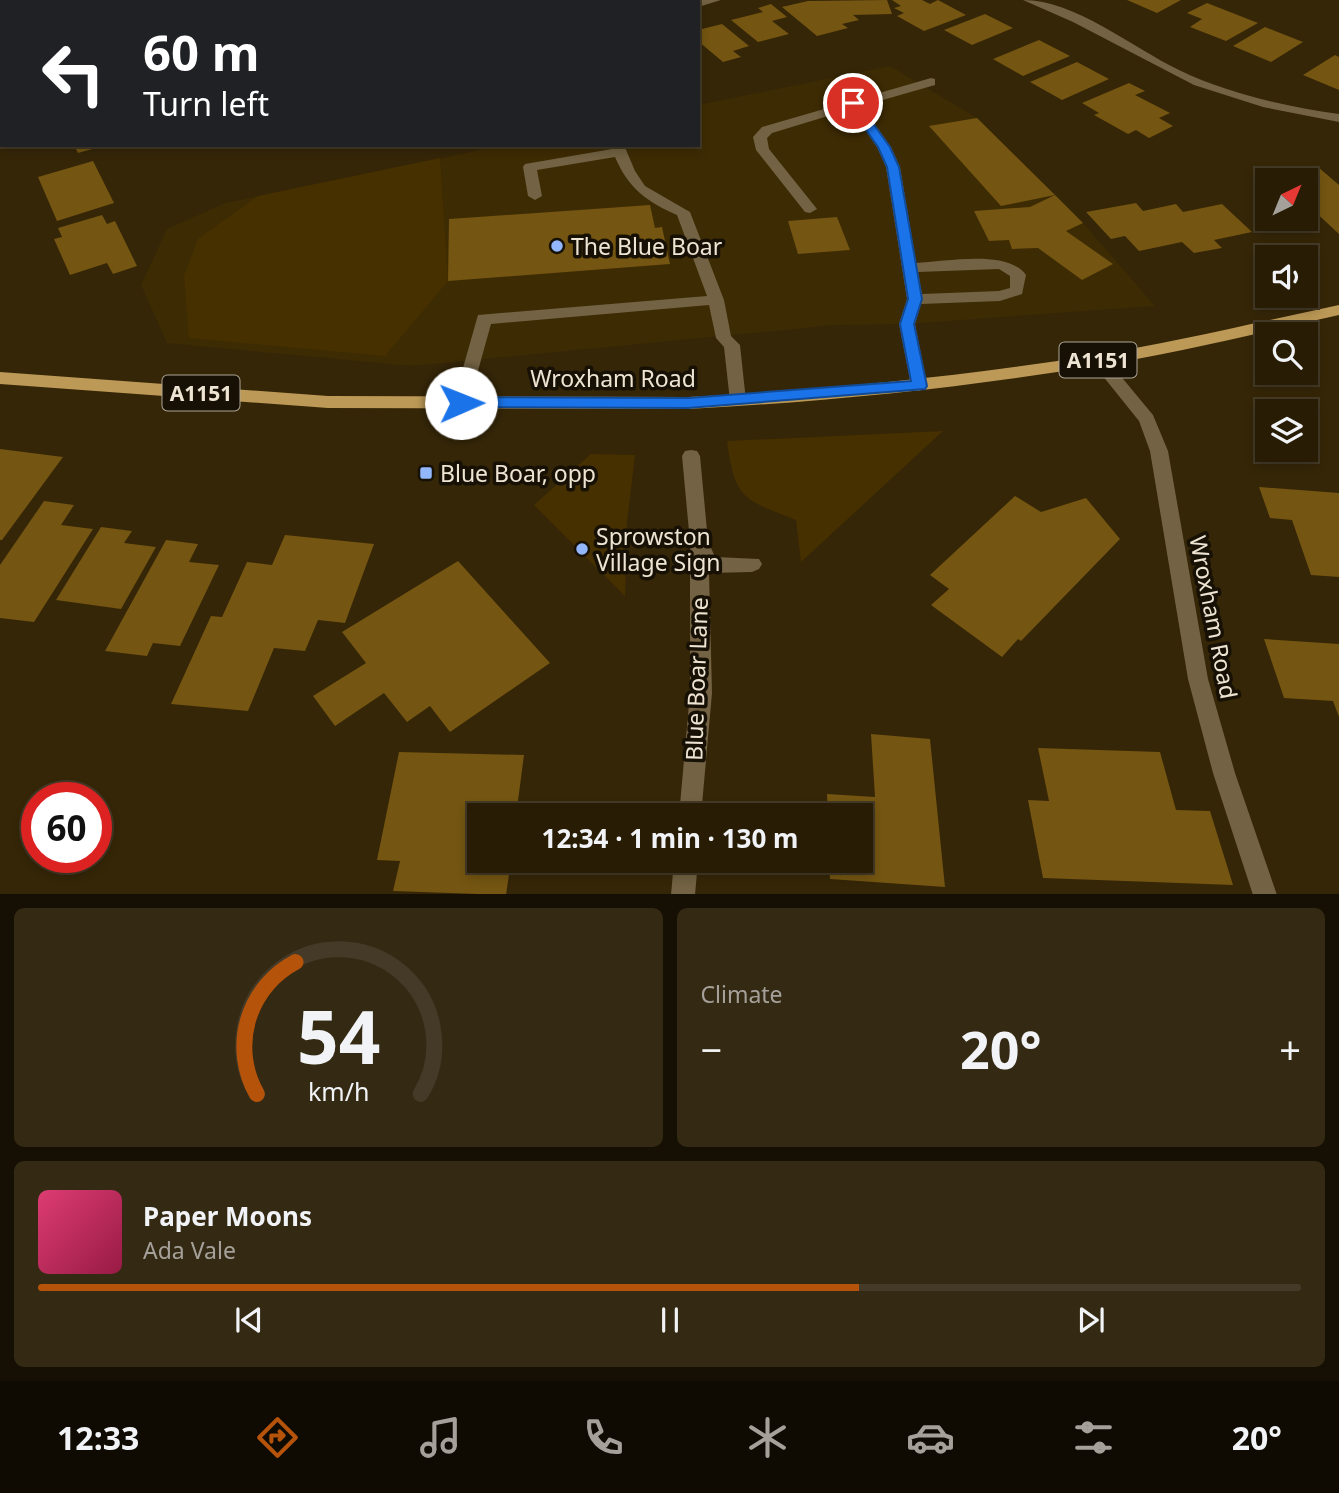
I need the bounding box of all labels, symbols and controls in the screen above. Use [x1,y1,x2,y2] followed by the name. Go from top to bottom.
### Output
[143,19,260,85] text: 60 m
[28,28,119,119] icon: left
[823,73,883,133] pin
[143,82,269,125] text: Turn left
[834,84,872,122] icon: arrive
[1255,168,1318,231] north arrow
[1255,168,1318,462] map controls
[571,230,723,262] place label: The Blue Boar
[549,238,565,254] marker: The Blue Boar
[1255,245,1318,308] button: sound
[1255,322,1318,385] button: search
[1060,342,1136,378] road number: A1151
[530,362,696,394] street label: Wroxham Road
[424,366,498,440] position arrow
[162,376,240,410] road number: A1151
[1255,399,1318,462] button: layers
[440,457,596,489] place label: Blue Boar, opp
[418,465,434,481] marker: Blue Boar, opp
[596,520,721,578] place label: Sprowston Village Sign
[1182,533,1246,701] street label: Wroxham Road
[574,541,590,557] marker: Sprowston Village Sign
[677,597,715,761] street label: Blue Boar Lane
[21,782,112,873] speed limit sign: 60
[542,820,798,856] text: 12:34 · 1 min · 130 m
[701,978,783,1010] text: Climate
[297,986,380,1085] text: 54
[960,1013,1042,1084] text: 20°
[701,1023,722,1075] text: −
[1279,1023,1301,1075] text: +
[307,1073,369,1107] text: km/h
[143,1198,312,1234] text: Paper Moons
[143,1234,236,1266] text: Ada Vale
[230,1301,268,1339] icon: previous
[651,1301,689,1339] icon: pause
[1072,1301,1110,1339] icon: next
[253,1413,302,1462] icon: directions
[416,1413,465,1462] icon: music
[579,1413,628,1462] icon: phone
[743,1413,792,1462] icon: climate
[906,1413,955,1462] icon: car
[1069,1413,1118,1462] icon: filters
[57,1416,139,1459] text: 12:33
[1232,1416,1282,1459] text: 20°

